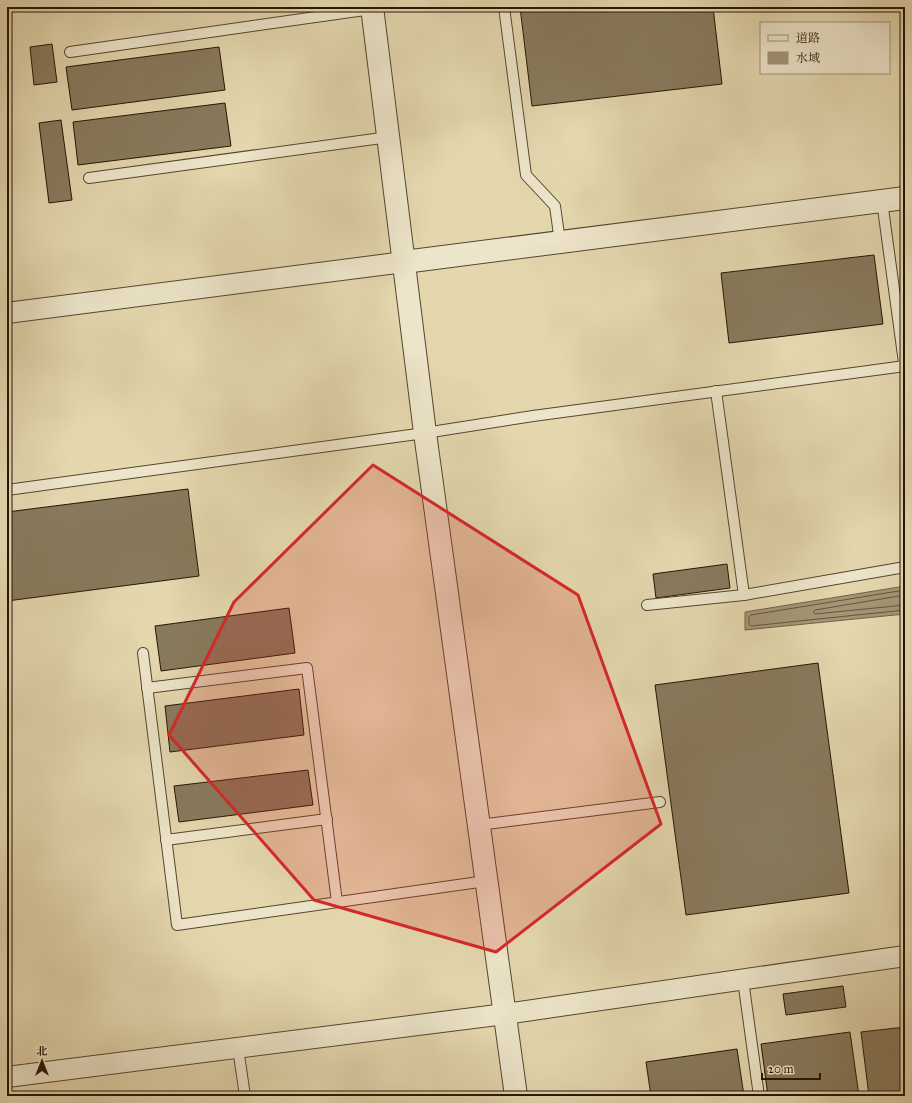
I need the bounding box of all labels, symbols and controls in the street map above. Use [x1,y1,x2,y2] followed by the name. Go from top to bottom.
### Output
[760,22,890,74] legend
[796,31,820,45] text: 道路
[796,51,820,65] text: 水域
[22,1041,62,1081] north arrow
[37,1045,48,1058] text: 北
[762,1055,820,1081] scale bar
[768,1062,794,1076] text: 20 m

